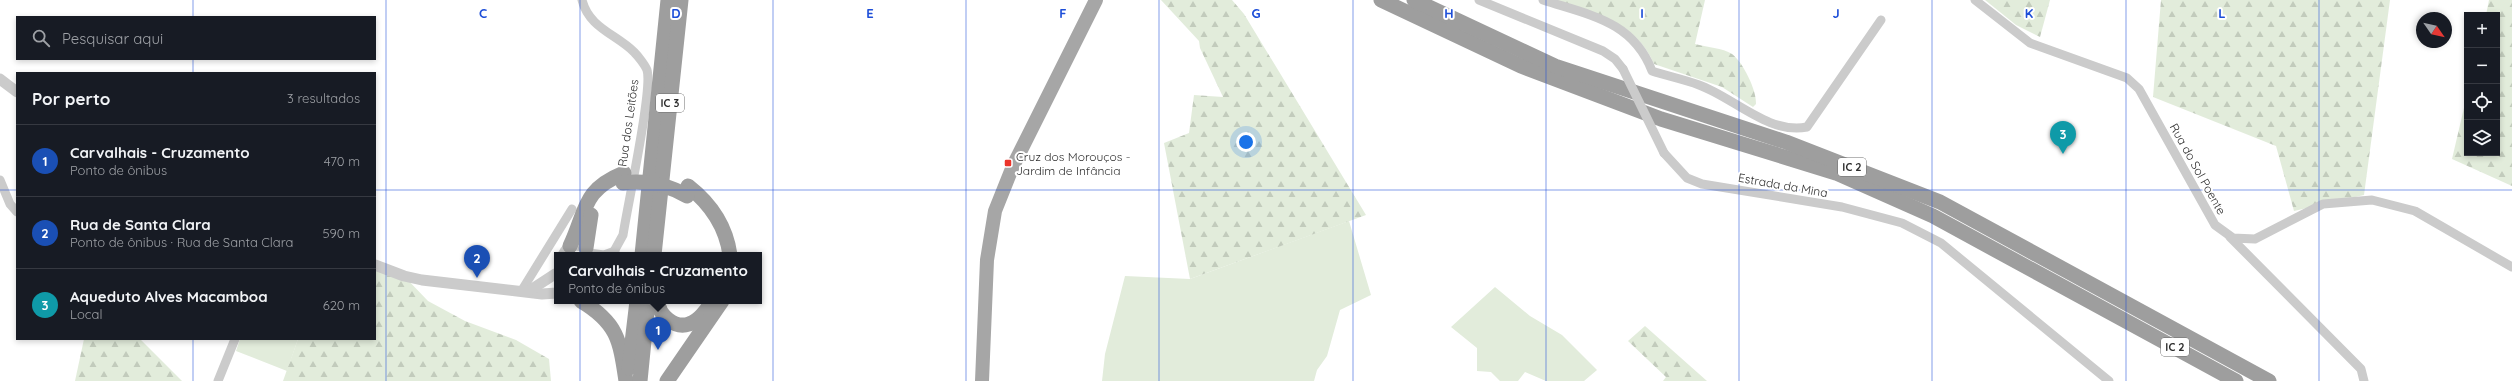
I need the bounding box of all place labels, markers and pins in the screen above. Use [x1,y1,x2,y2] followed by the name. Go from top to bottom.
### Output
[2050,121,2076,154] pin: 3
[1016,149,1130,178] place label: Cruz dos Morouços - Jardim de Infância
[1003,158,1013,168] marker: Cruz dos Morouços - Jardim de Infância
[464,245,490,278] pin: 2
[645,317,671,350] pin: 1

